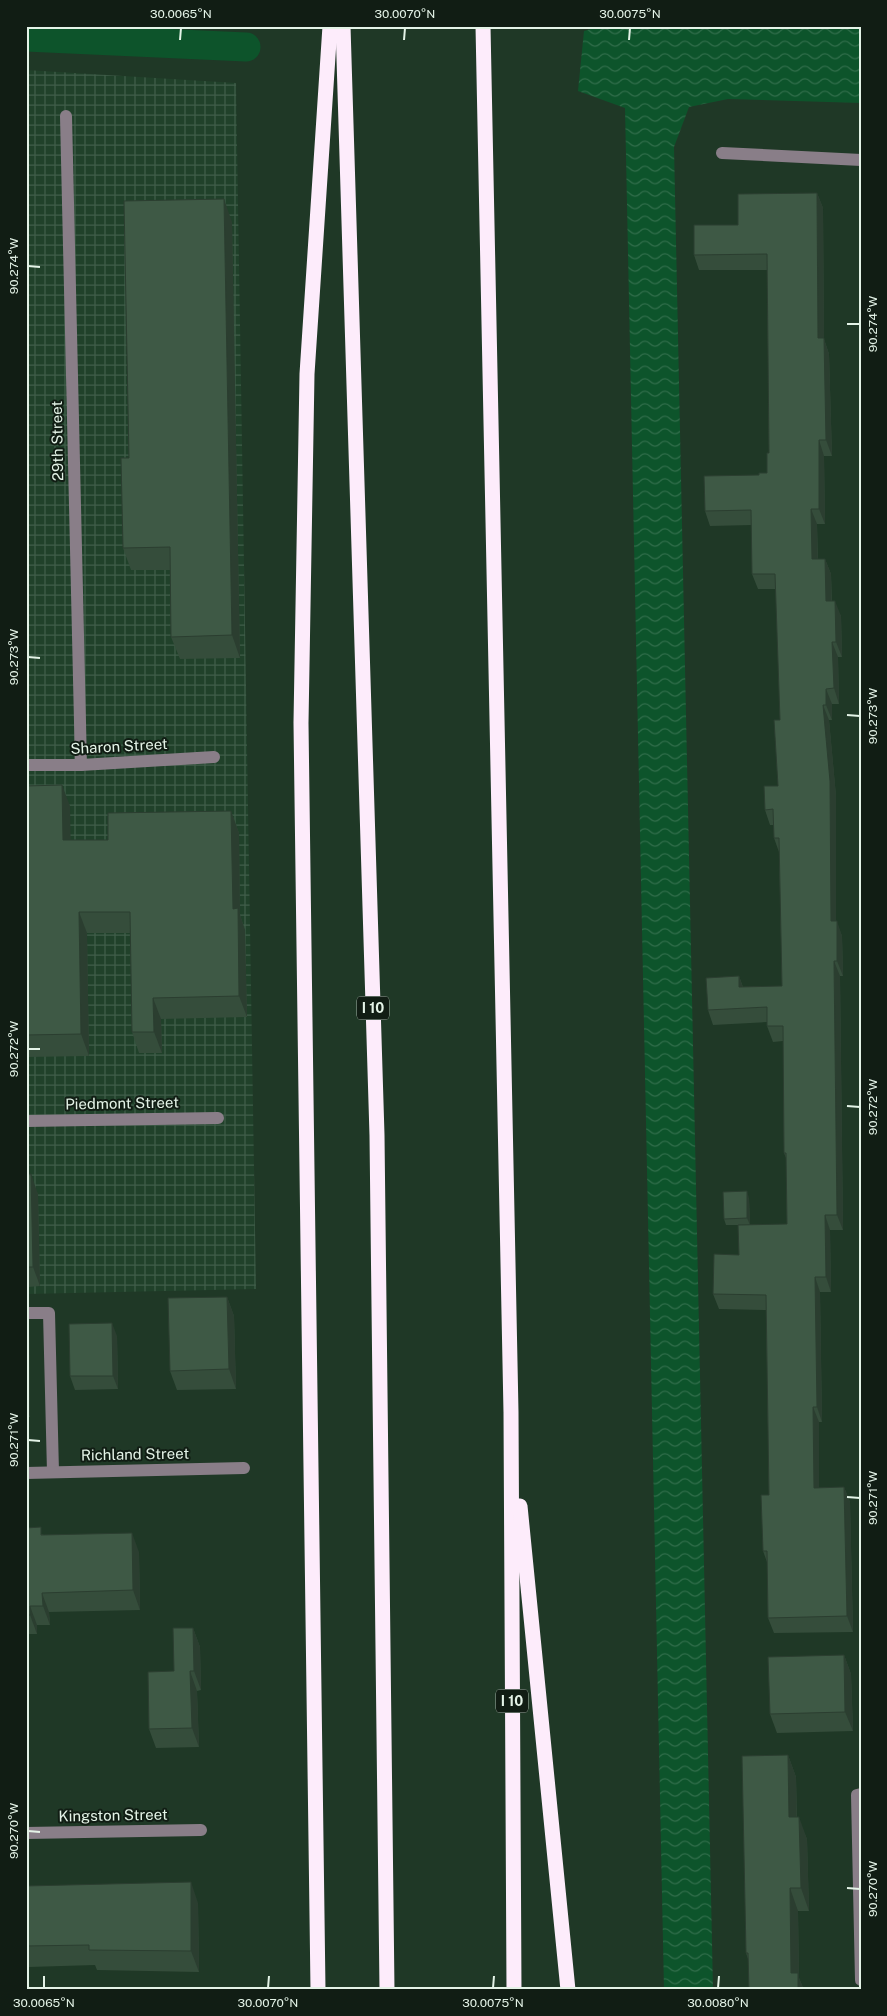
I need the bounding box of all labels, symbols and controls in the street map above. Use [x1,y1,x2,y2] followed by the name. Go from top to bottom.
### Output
[150,7,212,21] text: 30.0065°N
[375,7,435,21] text: 30.0070°N
[599,7,661,21] text: 30.0075°N
[7,237,21,294] text: 90.274°W
[866,295,880,352] text: 90.274°W
[48,401,66,481] street label: 29th Street
[7,628,21,685] text: 90.273°W
[866,687,880,744] text: 90.273°W
[70,735,168,757] street label: Sharon Street
[357,996,389,1020] road number: I 10
[7,1020,21,1077] text: 90.272°W
[866,1078,880,1135] text: 90.272°W
[65,1094,179,1112] street label: Piedmont Street
[7,1412,21,1467] text: 90.271°W
[81,1445,189,1463] street label: Richland Street
[866,1470,880,1525] text: 90.271°W
[496,1690,528,1712] road number: I 10
[7,1802,21,1859] text: 90.270°W
[58,1806,168,1824] street label: Kingston Street
[866,1860,880,1917] text: 90.270°W
[13,1996,75,2010] text: 30.0065°N
[238,1996,298,2010] text: 30.0070°N
[462,1996,524,2010] text: 30.0075°N
[687,1996,749,2010] text: 30.0080°N

